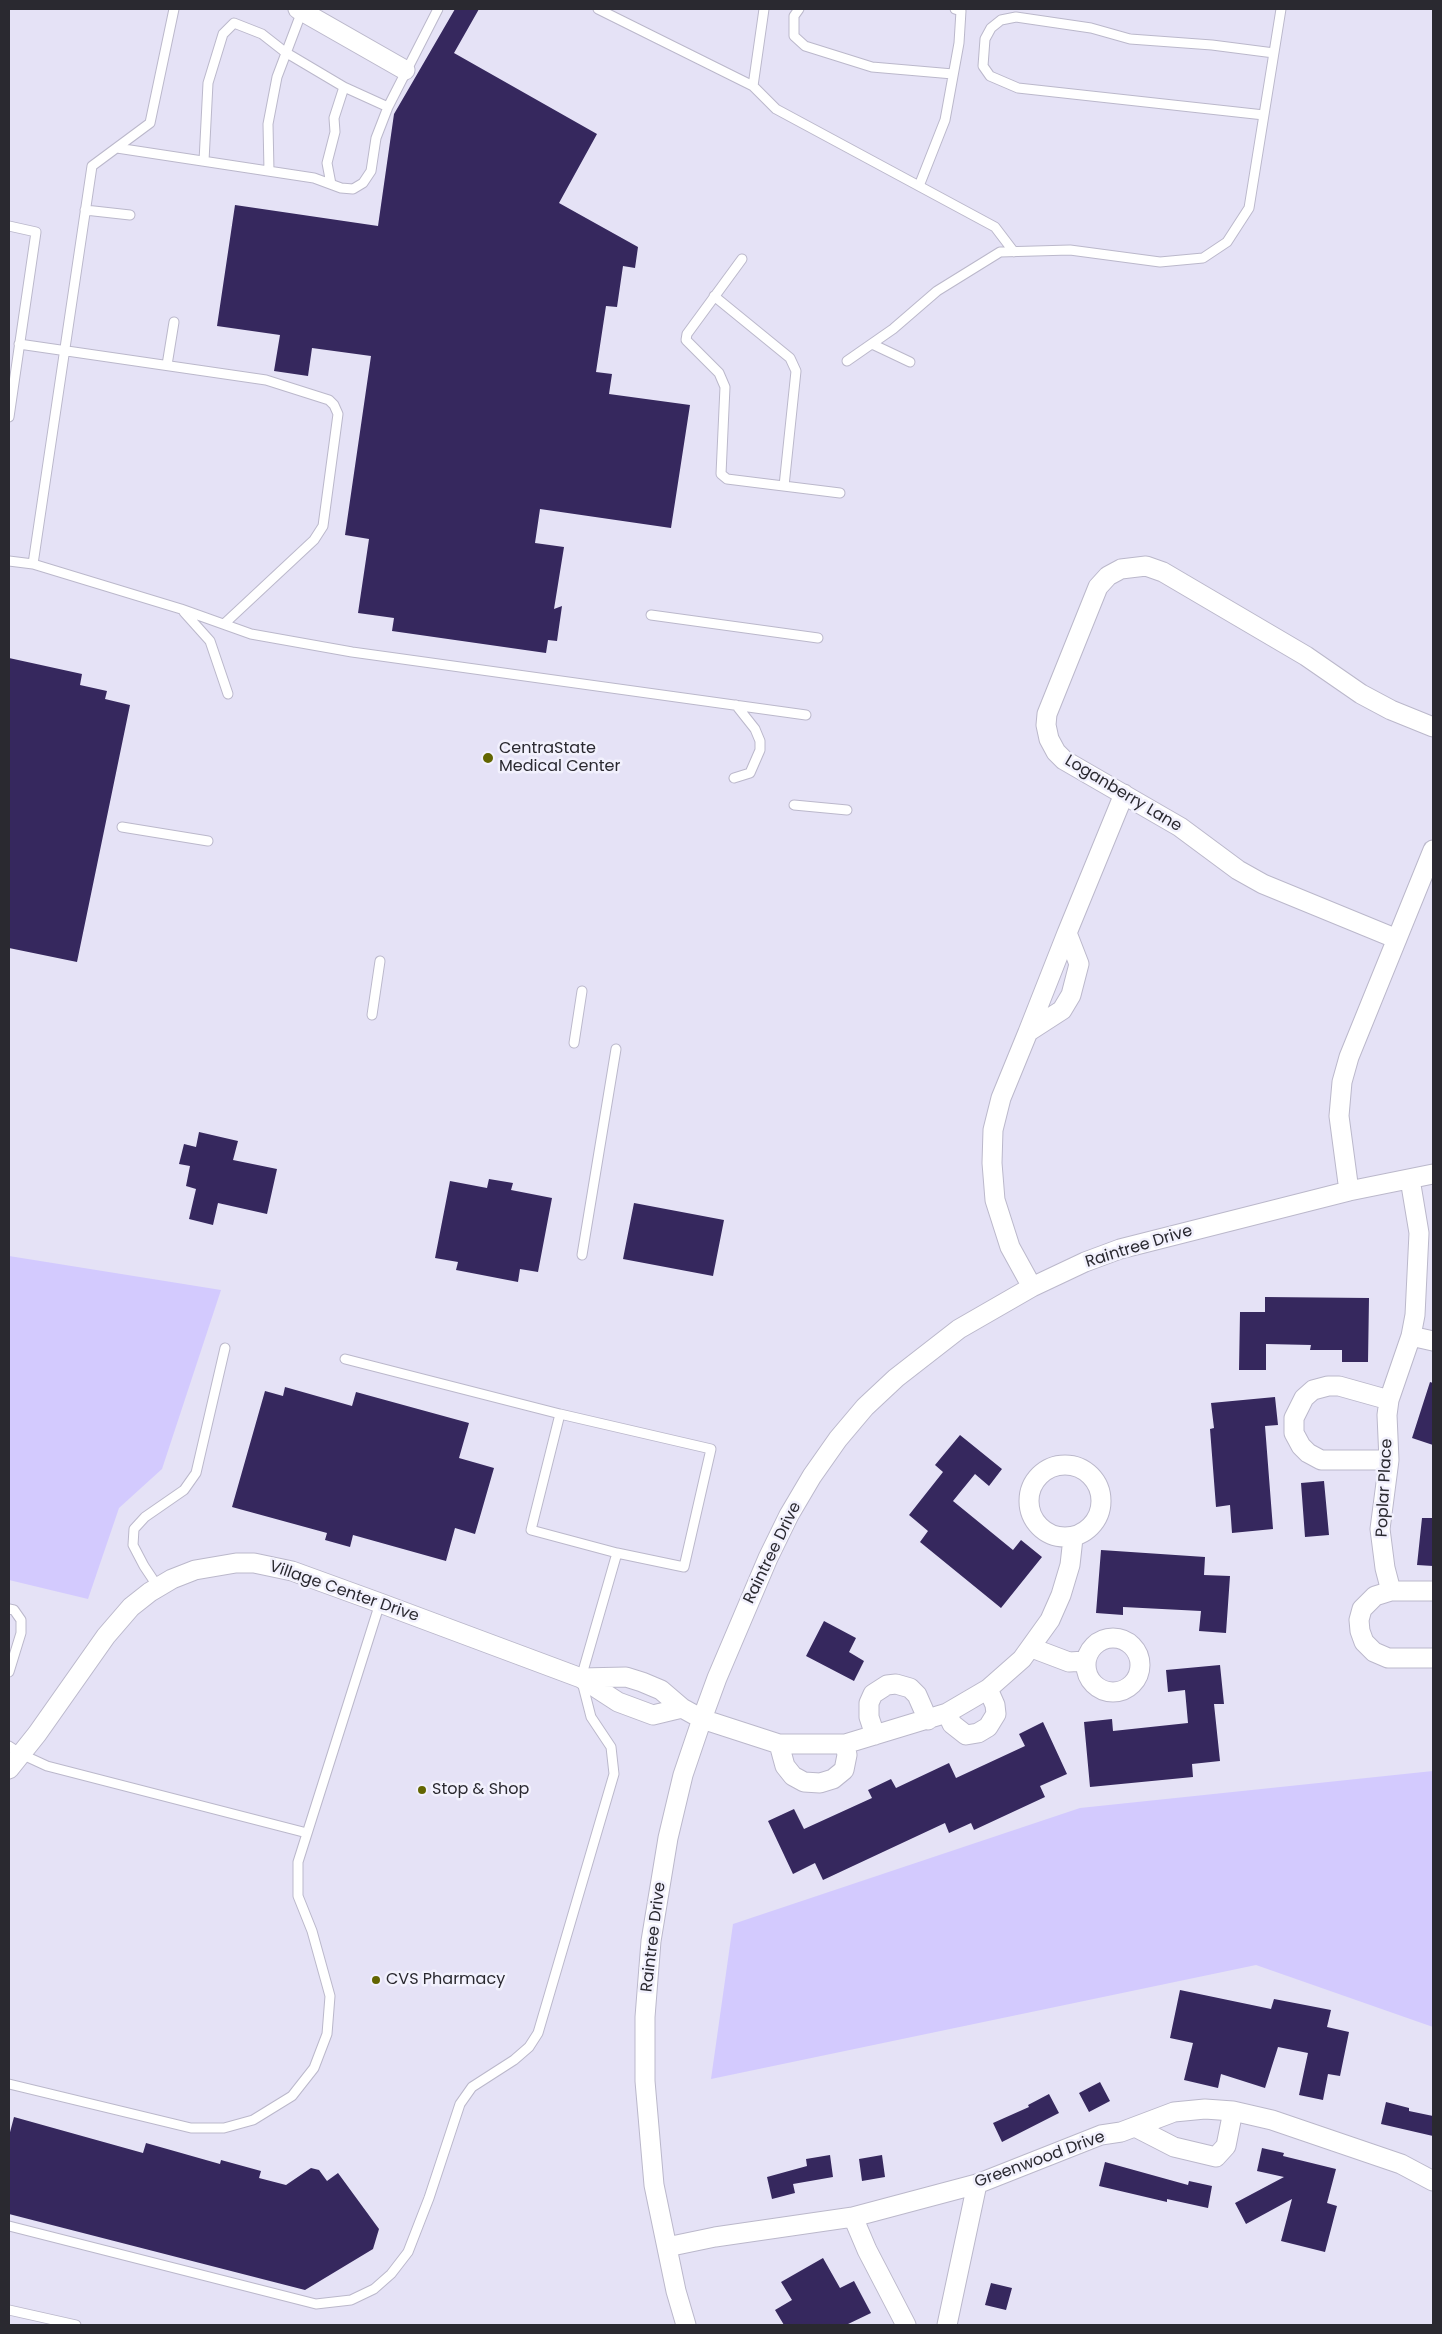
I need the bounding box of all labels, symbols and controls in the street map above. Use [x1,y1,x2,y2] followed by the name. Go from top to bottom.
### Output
[499,739,620,777] place label: CentraState Medical Center
[481,751,495,765] marker: CentraState Medical Center
[1061,752,1185,836] street label: Loganberry Lane
[1083,1222,1195,1272] street label: Raintree Drive
[1373,1438,1397,1538] street label: Poplar Place
[740,1499,806,1607] street label: Raintree Drive
[267,1557,421,1627] street label: Village Center Drive
[432,1780,529,1800] place label: Stop & Shop
[416,1784,428,1796] marker: Stop & Shop
[638,1881,670,1993] street label: Raintree Drive
[386,1970,505,1990] place label: CVS Pharmacy
[370,1974,382,1986] marker: CVS Pharmacy
[972,2127,1108,2193] street label: Greenwood Drive

